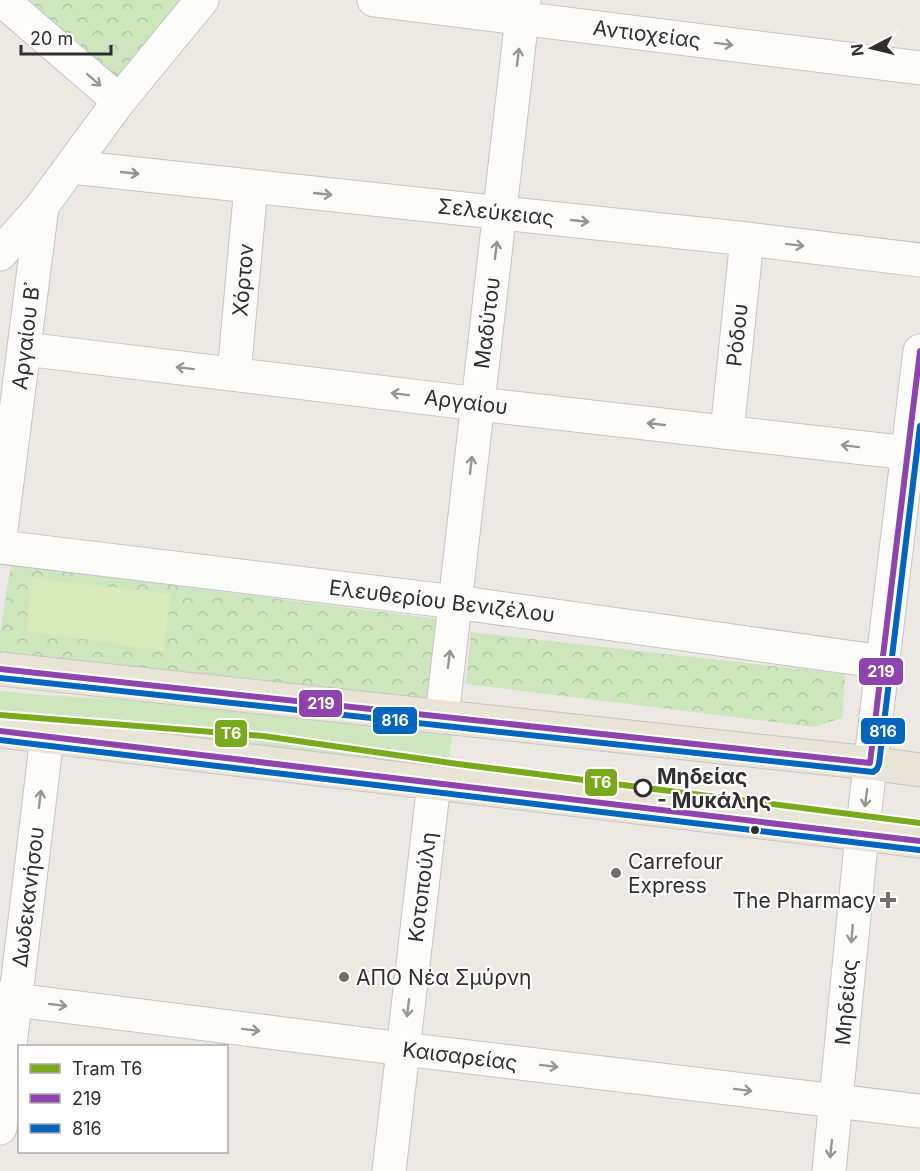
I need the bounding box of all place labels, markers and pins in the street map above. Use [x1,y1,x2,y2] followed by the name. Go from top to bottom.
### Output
[657,764,771,813] place label: Μηδείας - Μυκάλης
[634,779,652,797] marker: Μηδείας - Μυκάλης
[749,824,761,836] unlabelled marker
[628,849,723,898] place label: Carrefour Express
[609,866,623,880] marker: Carrefour Express
[732,888,876,913] place label: The Pharmacy
[881,893,895,907] marker: The Pharmacy
[356,965,531,990] place label: ΑΠΟ Νέα Σμύρνη
[337,970,351,984] marker: ΑΠΟ Νέα Σμύρνη

